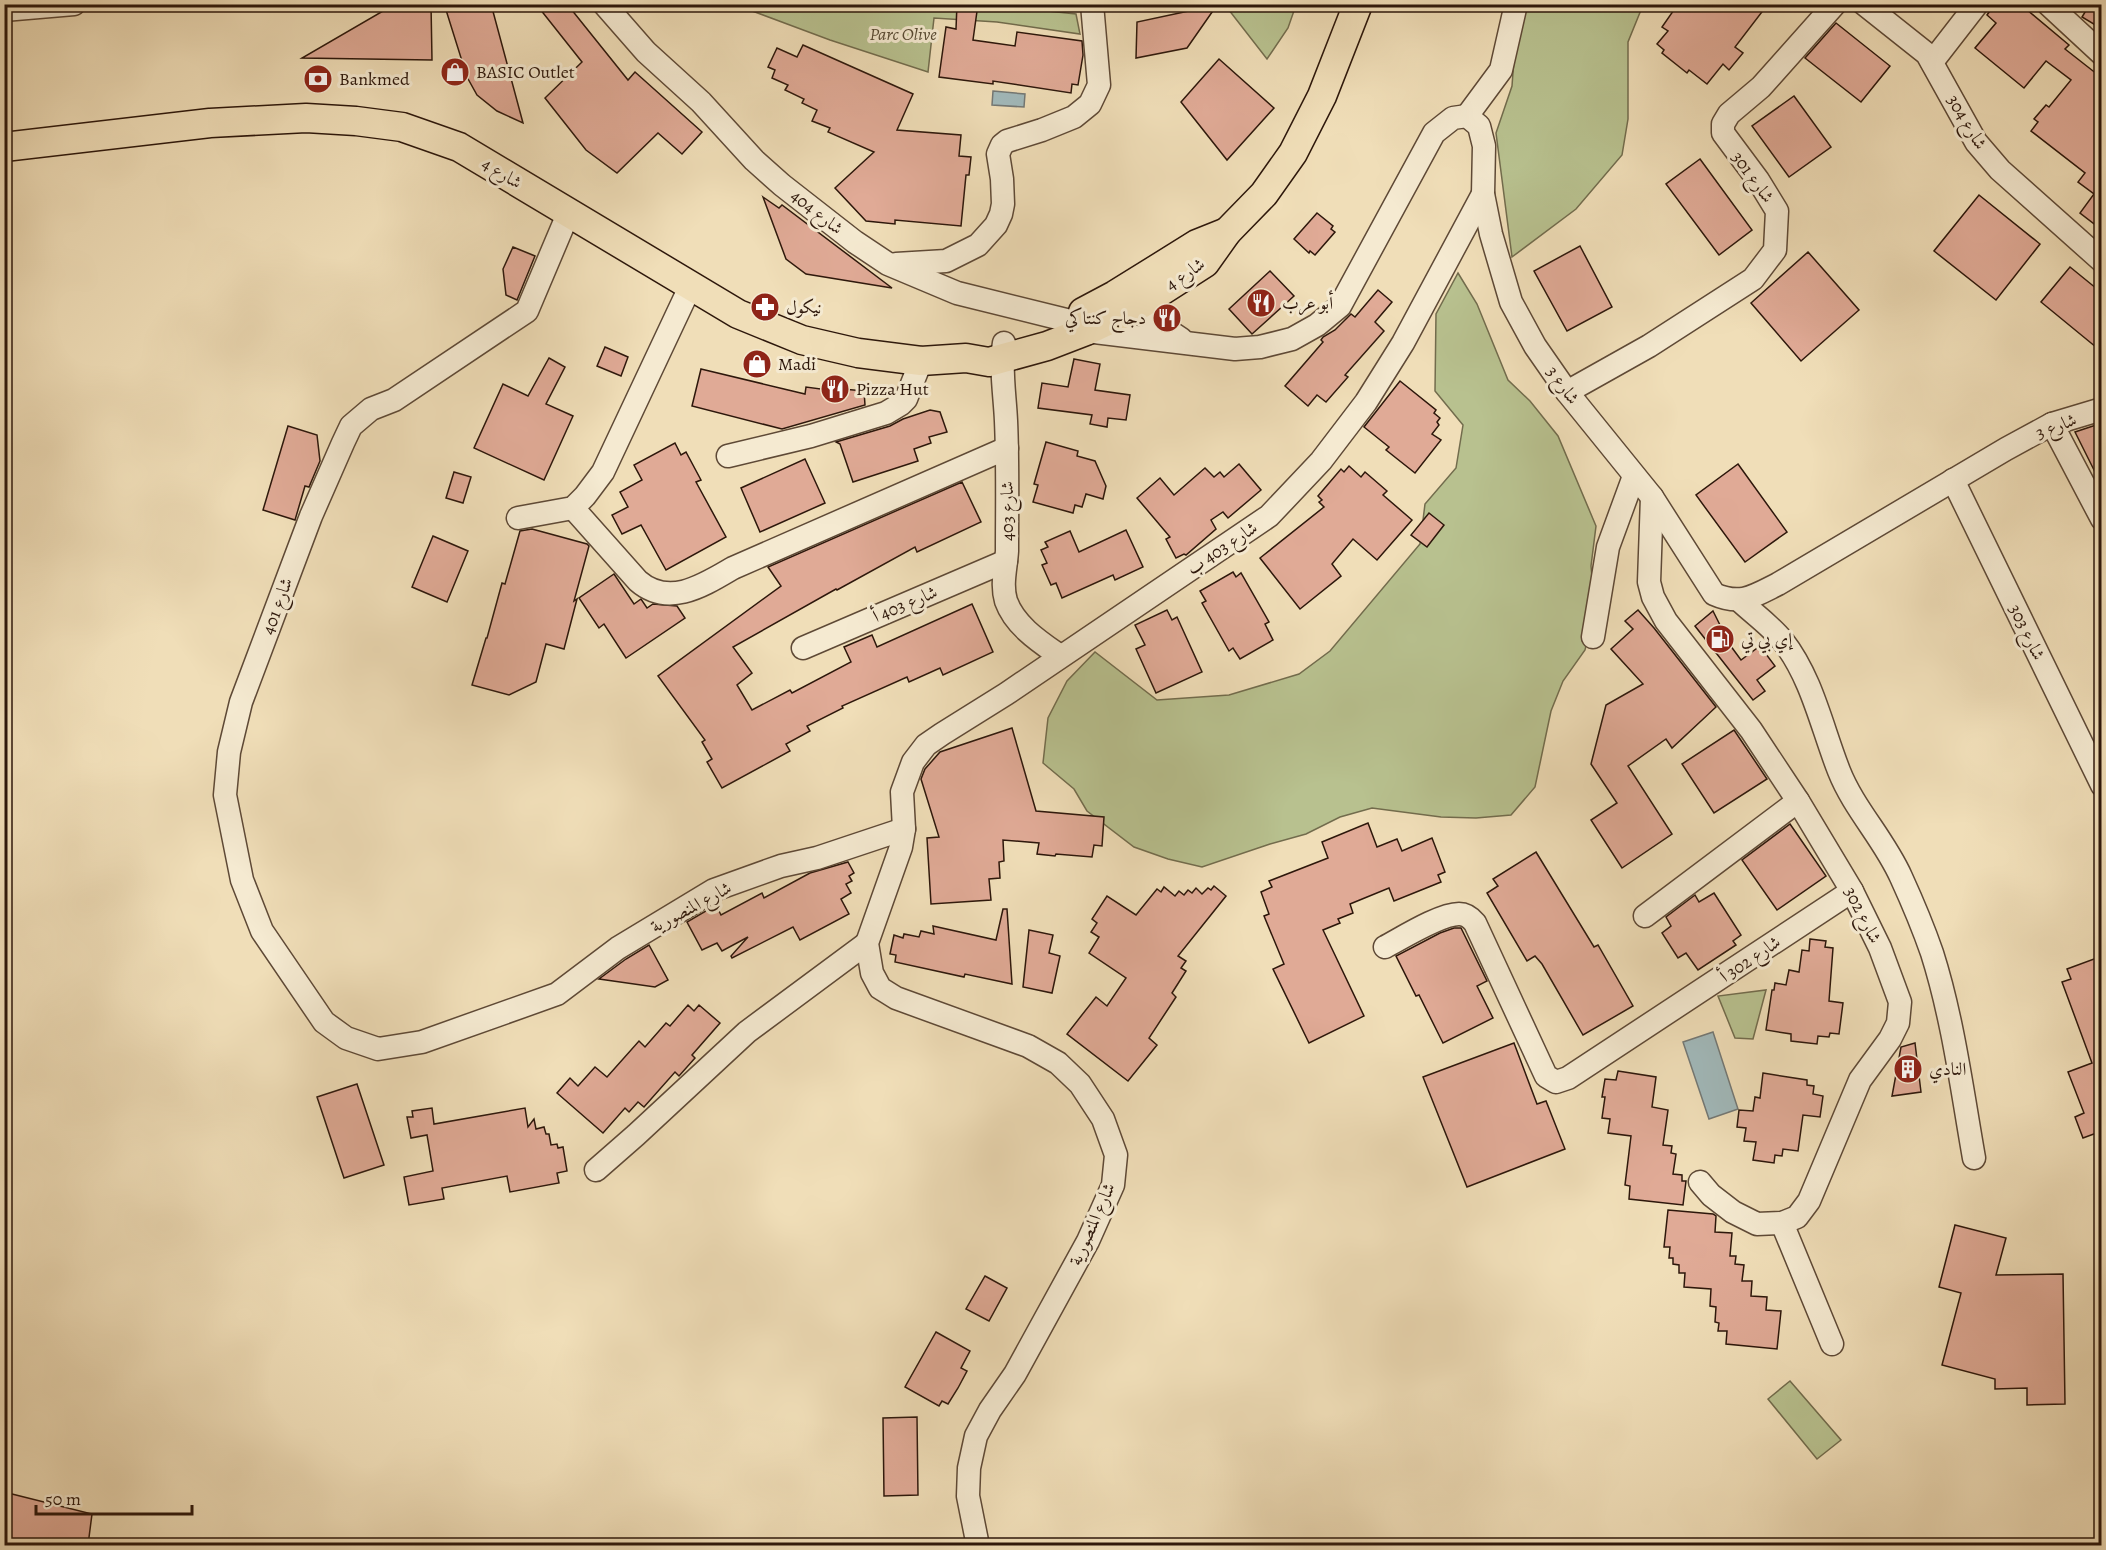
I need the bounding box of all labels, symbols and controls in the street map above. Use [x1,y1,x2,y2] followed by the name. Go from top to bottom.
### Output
[869,22,937,46] park label: Parc Olive
[439,56,471,88] shop icon: BASIC Outlet
[476,60,575,84] place label: BASIC Outlet
[302,63,334,95] bank icon: Bankmed
[339,67,410,91] place label: Bankmed
[1939,90,1993,155] street label: شارع 304
[1724,146,1780,209] street label: شارع 301
[476,152,527,197] street label: شارع 4
[784,184,848,243] street label: شارع 404
[1161,252,1211,299] street label: شارع 4
[1245,287,1277,319] restaurant icon: أبو عرب
[1282,290,1334,316] place label: أبو عرب
[749,291,781,323] pharmacy icon: نيكول
[786,295,822,319] place label: نيكول
[1151,302,1183,334] restaurant icon: دجاج كنتاكي
[1065,306,1146,334] place label: دجاج كنتاكي
[741,348,773,380] shop icon: Madi
[778,352,816,376] place label: Madi
[1538,361,1585,411] street label: شارع 3
[819,373,851,405] restaurant icon: Pizza Hut
[856,377,929,401] place label: Pizza Hut
[2032,407,2081,448] street label: شارع 3
[995,481,1022,541] street label: شارع 403
[1182,516,1264,583] street label: شارع 403 ب
[256,574,301,639] street label: شارع 401
[869,579,942,631] street label: شارع 403 أ
[2001,600,2051,665] street label: شارع 303
[1704,623,1736,655] fuel station icon: إي بي تي
[1741,627,1793,654] place label: إي بي تي
[646,876,737,941] street label: شارع المنصورية
[1836,883,1887,949] street label: شارع 302
[1714,929,1787,991] street label: شارع 302 أ
[1892,1053,1924,1085] building icon: النادي
[1929,1057,1967,1084] place label: النادي
[1063,1179,1124,1270] street label: شارع المنصورية
[36,1478,192,1516] scale bar
[45,1487,81,1511] text: 50 m

